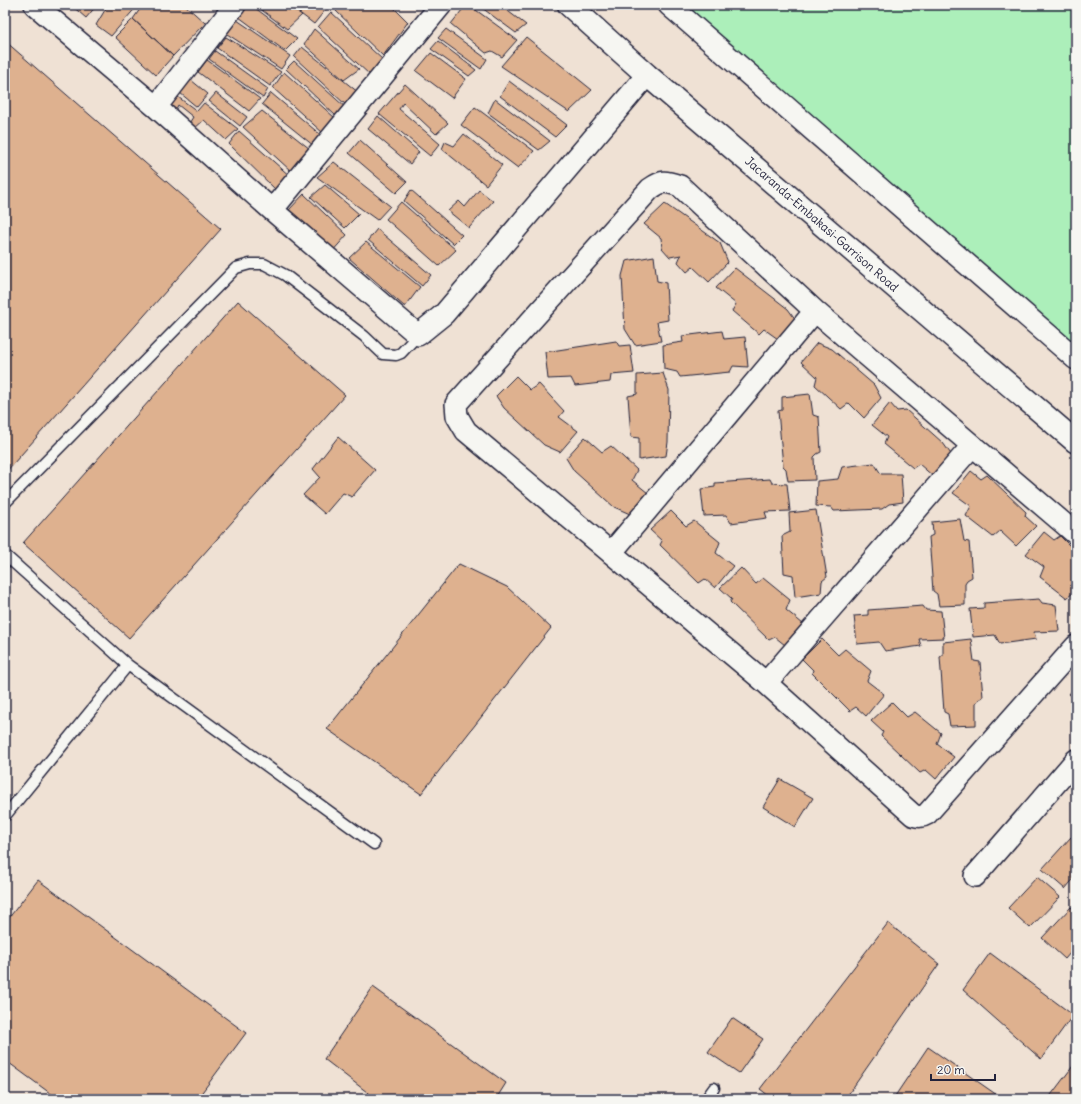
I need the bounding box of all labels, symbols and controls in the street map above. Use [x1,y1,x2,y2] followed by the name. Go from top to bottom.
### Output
[742,153,902,295] street label: Jacaranda-Embakasi-Garrison Road
[931,1056,995,1082] scale bar
[937,1062,965,1077] text: 20 m

